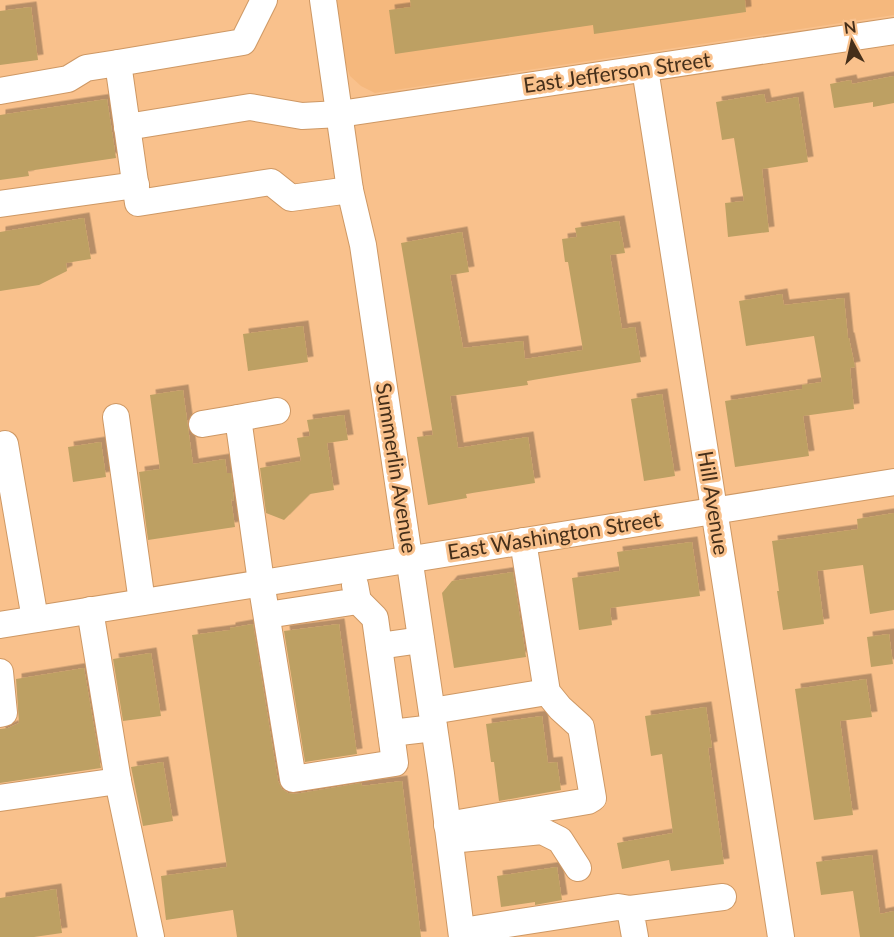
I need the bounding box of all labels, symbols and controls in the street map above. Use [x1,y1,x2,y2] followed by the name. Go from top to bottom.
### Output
[822,12,882,72] north arrow
[842,16,857,37] text: N
[521,46,713,97] street label: East Jefferson Street
[372,381,423,555] street label: Summerlin Avenue
[694,449,735,557] street label: Hill Avenue
[445,505,663,564] street label: East Washington Street

